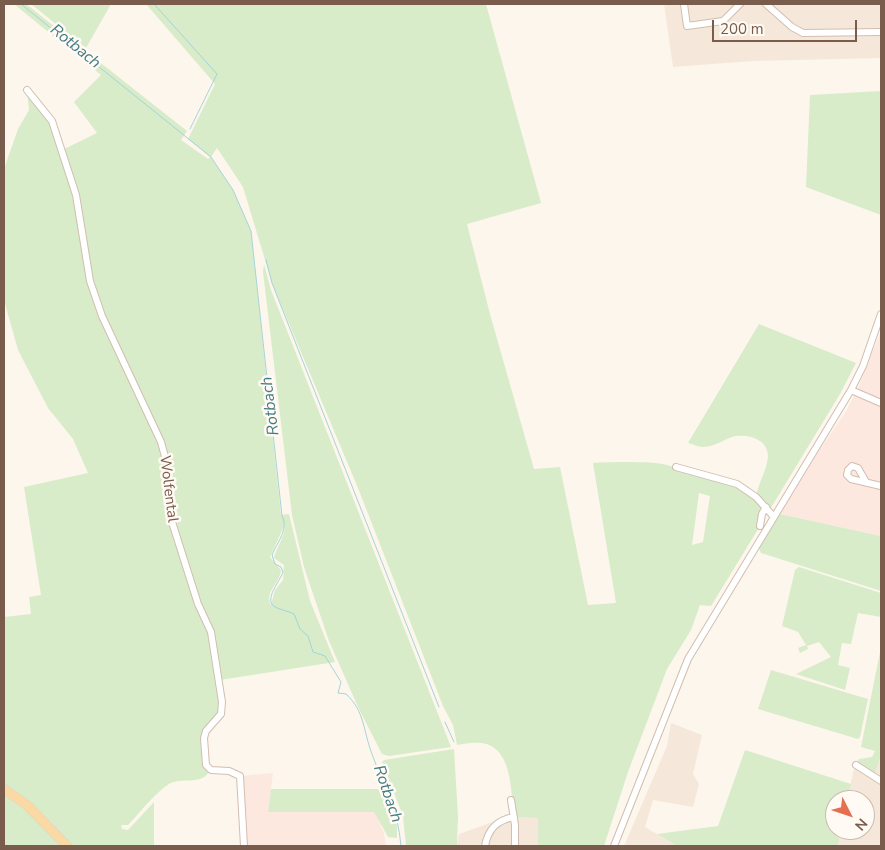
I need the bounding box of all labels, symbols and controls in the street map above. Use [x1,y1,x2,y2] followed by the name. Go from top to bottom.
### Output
[715,10,860,42] scale bar
[720,19,764,39] text: 200 m
[46,21,104,73] water label: Rotbach
[258,375,284,437] water label: Rotbach
[155,455,181,523] street label: Wolfental
[368,763,406,825] water label: Rotbach
[825,790,875,840] north arrow
[850,814,872,835] text: N

